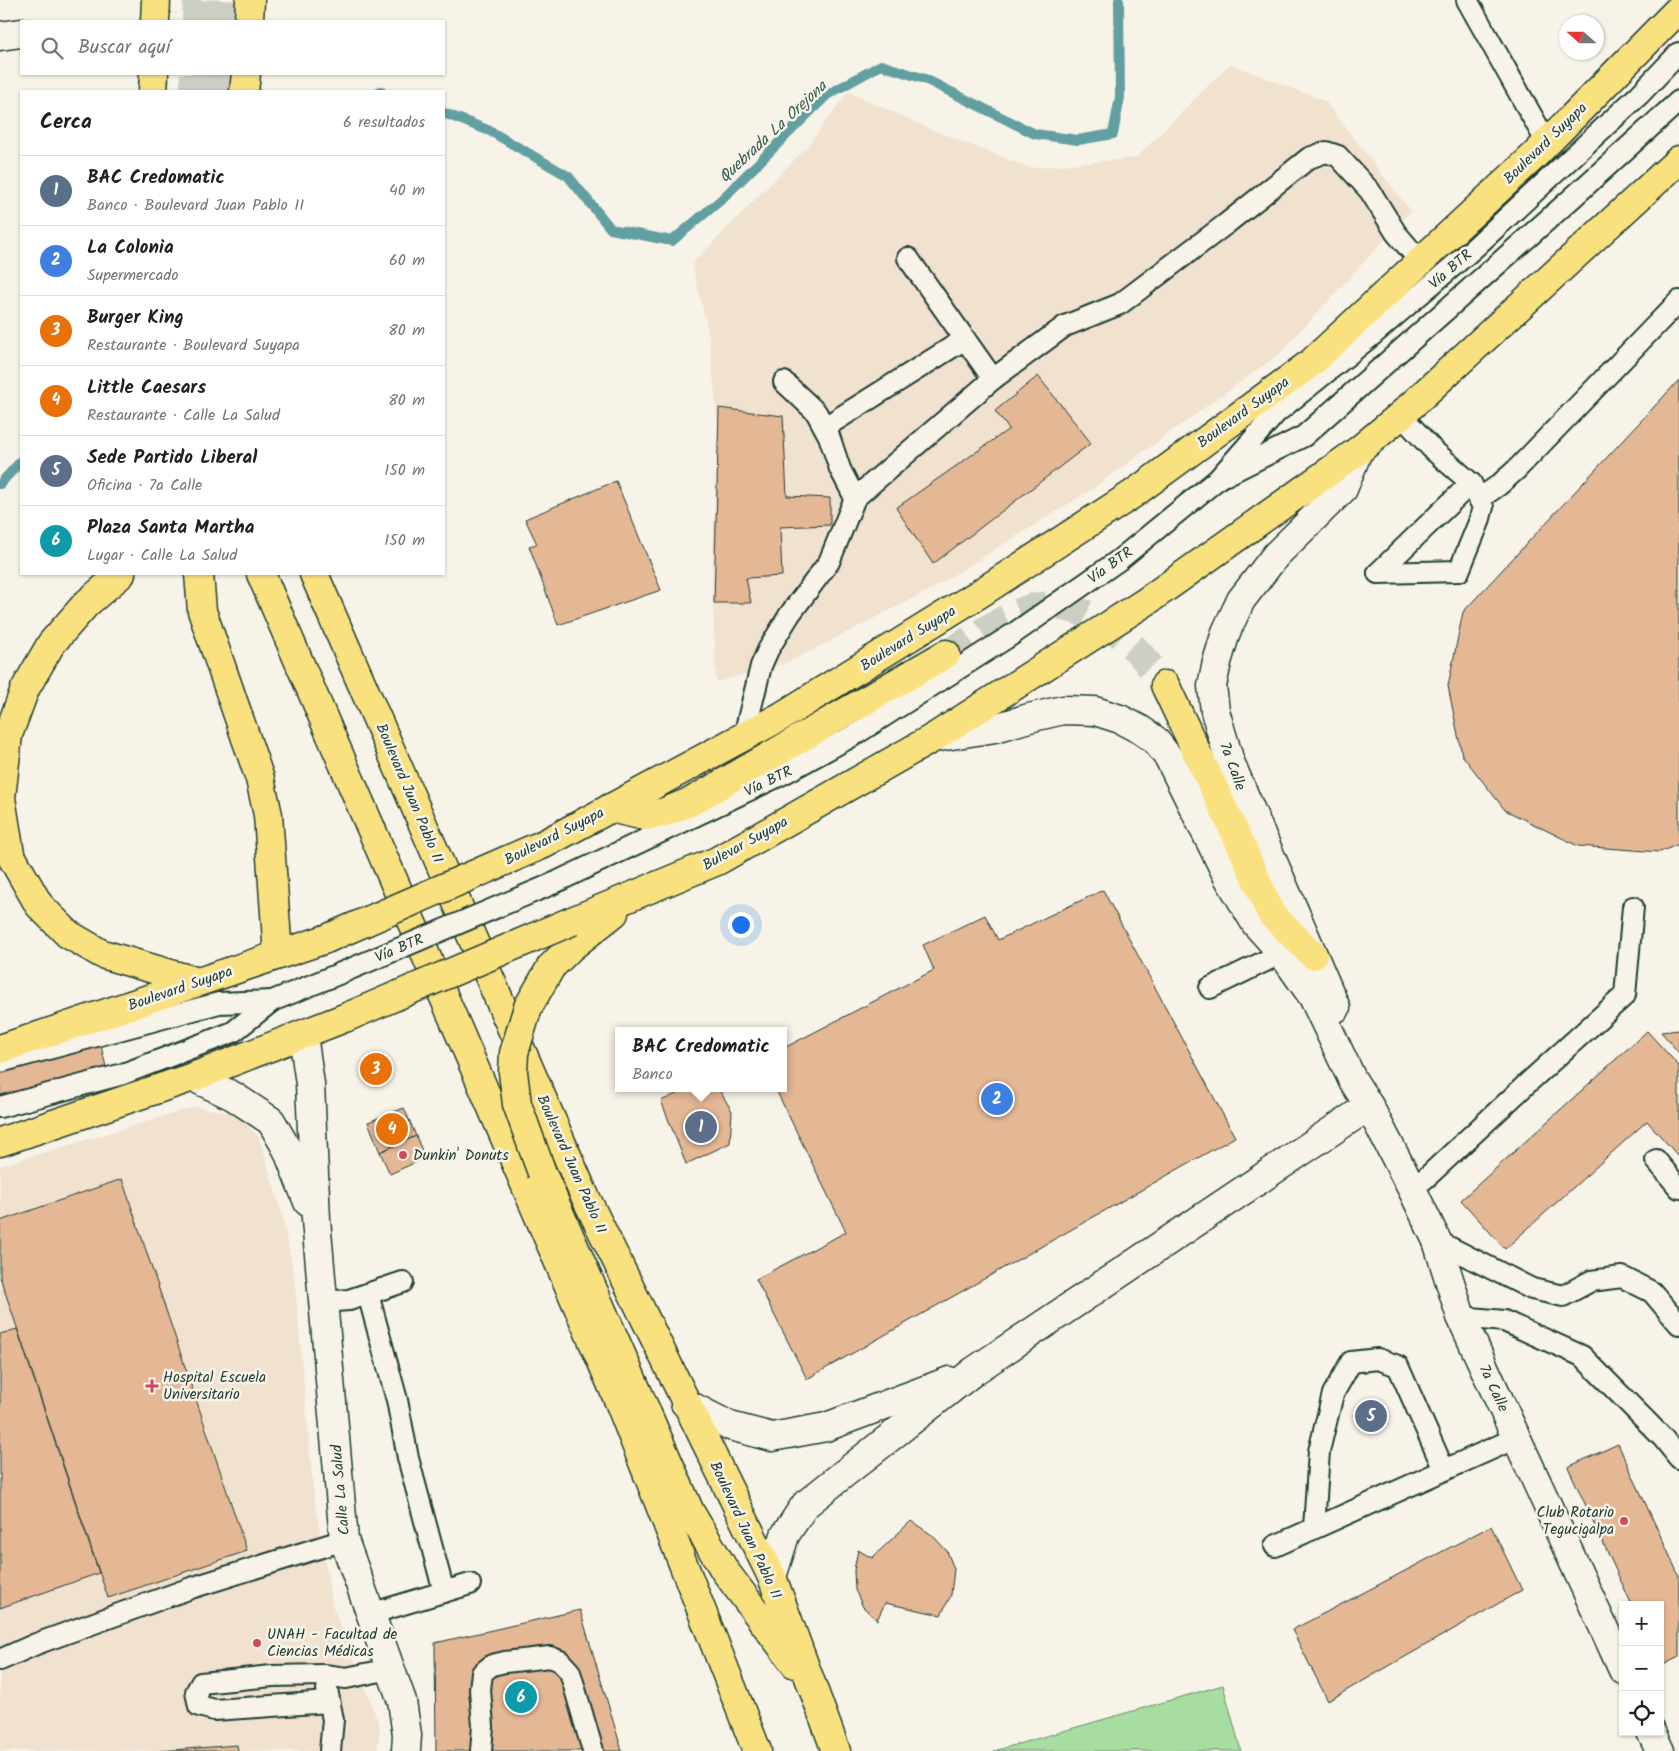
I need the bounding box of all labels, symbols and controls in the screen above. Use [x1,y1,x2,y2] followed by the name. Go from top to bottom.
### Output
[1559,15,1604,60] north arrow
[20,20,445,75] search box
[78,33,170,63] text: Buscar aquí
[38,34,66,62] icon: search
[713,74,834,189] water label: Quebrada La Orejona
[1498,97,1593,190] street label: Boulevard Suyapa
[40,106,92,139] text: Cerca
[343,110,425,135] text: 6 resultados
[87,163,225,193] text: BAC Credomatic
[54,178,58,203] text: 1
[389,178,425,203] text: 40 m
[87,193,304,218] text: Banco · Boulevard Juan Pablo II
[87,233,174,263] text: La Colonia
[1424,244,1478,296] street label: Vía BTR
[51,248,61,273] text: 2
[389,248,425,273] text: 60 m
[87,263,178,288] text: Supermercado
[87,303,184,333] text: Burger King
[52,318,60,343] text: 3
[388,318,425,343] text: 80 m
[87,333,300,358] text: Restaurante · Boulevard Suyapa
[1192,371,1295,455] street label: Boulevard Suyapa
[87,373,206,403] text: Little Caesars
[52,388,60,413] text: 4
[388,388,425,413] text: 80 m
[87,403,280,428] text: Restaurante · Calle La Salud
[87,443,257,473] text: Sede Partido Liberal
[52,458,60,483] text: 5
[384,458,425,483] text: 150 m
[87,473,202,498] text: Oficina · 7a Calle
[87,513,254,543] text: Plaza Santa Martha
[52,528,60,553] text: 6
[384,528,425,553] text: 150 m
[1083,541,1138,590] street label: Vía BTR
[87,543,237,568] text: Lugar · Calle La Salud
[856,600,961,678] street label: Boulevard Suyapa
[369,720,450,867] street label: Boulevard Juan Pablo II
[1212,739,1252,794] street label: 7a Calle
[740,760,797,804] street label: Vía BTR
[500,801,609,872] street label: Boulevard Suyapa
[698,810,793,877] street label: Bulevar Suyapa
[728,912,754,938] your location
[371,928,428,970] street label: Vía BTR
[125,960,236,1018] street label: Boulevard Suyapa
[615,1027,787,1092] popup
[632,1032,770,1062] text: BAC Credomatic
[360,1050,392,1088] pin: 3
[632,1062,673,1087] text: Banco
[981,1080,1013,1118] pin: 2
[530,1091,613,1238] street label: Boulevard Juan Pablo II
[685,1108,717,1146] pin: 1
[376,1110,408,1148] pin: 4
[413,1144,509,1168] place label: Dunkin' Donuts
[397,1149,409,1161] marker: Dunkin' Donuts
[1472,1361,1515,1416] street label: 7a Calle
[163,1366,266,1407] place label: Hospital Escuela Universitario
[145,1379,159,1393] marker: Hospital Escuela Universitario
[1355,1397,1387,1435] pin: 5
[325,1443,357,1536] street label: Calle La Salud
[703,1457,788,1604] street label: Boulevard Juan Pablo II
[1537,1501,1614,1542] place label: Club Rotario Tegucigalpa
[1618,1515,1630,1527] marker: Club Rotario Tegucigalpa
[1619,1601,1664,1736] map controls
[1619,1601,1664,1646] button: +
[267,1623,397,1664] place label: UNAH - Facultad de Ciencias Médicas
[251,1637,263,1649] marker: UNAH - Facultad de Ciencias Médicas
[1619,1646,1664,1691] button: −
[505,1678,537,1716] pin: 6
[1619,1691,1664,1736] button: locate

